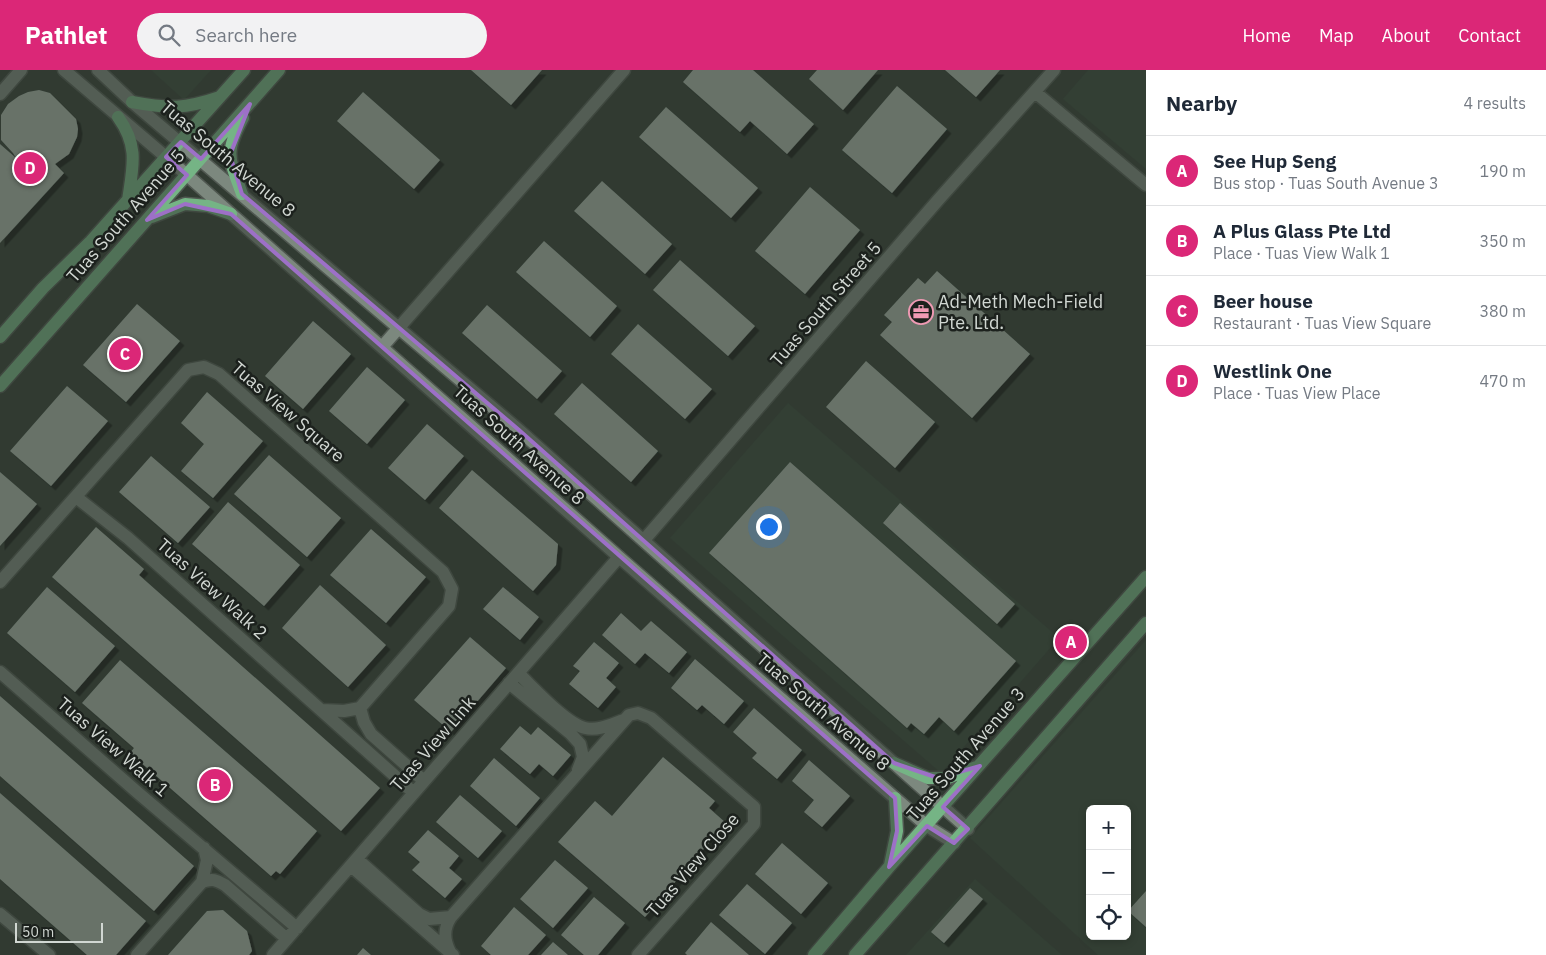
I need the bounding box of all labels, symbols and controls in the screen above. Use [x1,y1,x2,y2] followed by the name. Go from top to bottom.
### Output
[137,13,487,58] search box
[25,19,107,51] text: Pathlet
[155,21,183,49] icon: search
[195,23,297,47] text: Search here
[1243,24,1291,47] text: Home
[1319,24,1354,47] text: Map
[1382,24,1430,47] text: About
[1458,24,1521,47] text: Contact
[1166,89,1237,117] text: Nearby
[1463,93,1526,113] text: 4 results
[156,96,300,222] street label: Tuas South Avenue 8
[62,144,190,287] street label: Tuas South Avenue 5
[14,149,46,187] pin: D
[1213,149,1336,173] text: See Hup Seng
[1177,161,1187,181] text: A
[1479,161,1526,181] text: 190 m
[1213,173,1439,193] text: Bus stop · Tuas South Avenue 3
[1213,219,1391,243] text: A Plus Glass Pte Ltd
[1177,231,1187,251] text: B
[1479,231,1526,251] text: 350 m
[765,236,886,371] street label: Tuas South Street 5
[1213,243,1390,263] text: Place · Tuas View Walk 1
[1213,289,1313,313] text: Beer house
[938,290,1103,334] place label: Ad-Meth Mech-Field Pte. Ltd.
[908,299,934,325] office icon: Ad-Meth Mech-Field Pte. Ltd.
[1177,301,1187,321] text: C
[1479,301,1526,321] text: 380 m
[1213,313,1431,333] text: Restaurant · Tuas View Square
[109,335,141,373] pin: C
[227,356,350,467] street label: Tuas View Square
[1213,359,1332,383] text: Westlink One
[1176,371,1188,391] text: D
[1479,371,1526,391] text: 470 m
[449,380,590,510] street label: Tuas South Avenue 8
[1213,383,1381,403] text: Place · Tuas View Place
[756,514,782,540] your location
[152,533,272,644] street label: Tuas View Walk 2
[1055,623,1087,661] pin: A
[752,648,895,776] street label: Tuas South Avenue 8
[902,682,1030,825] street label: Tuas South Avenue 3
[385,691,481,796] street label: Tuas View Link
[53,692,174,801] street label: Tuas View Walk 1
[199,766,231,804] pin: B
[1086,805,1131,940] map controls
[1086,805,1131,850] button: +
[641,808,744,921] street label: Tuas View Close
[1086,850,1131,895] button: −
[1086,895,1131,940] button: locate
[15,920,102,943] scale bar
[22,923,54,941] text: 50 m

